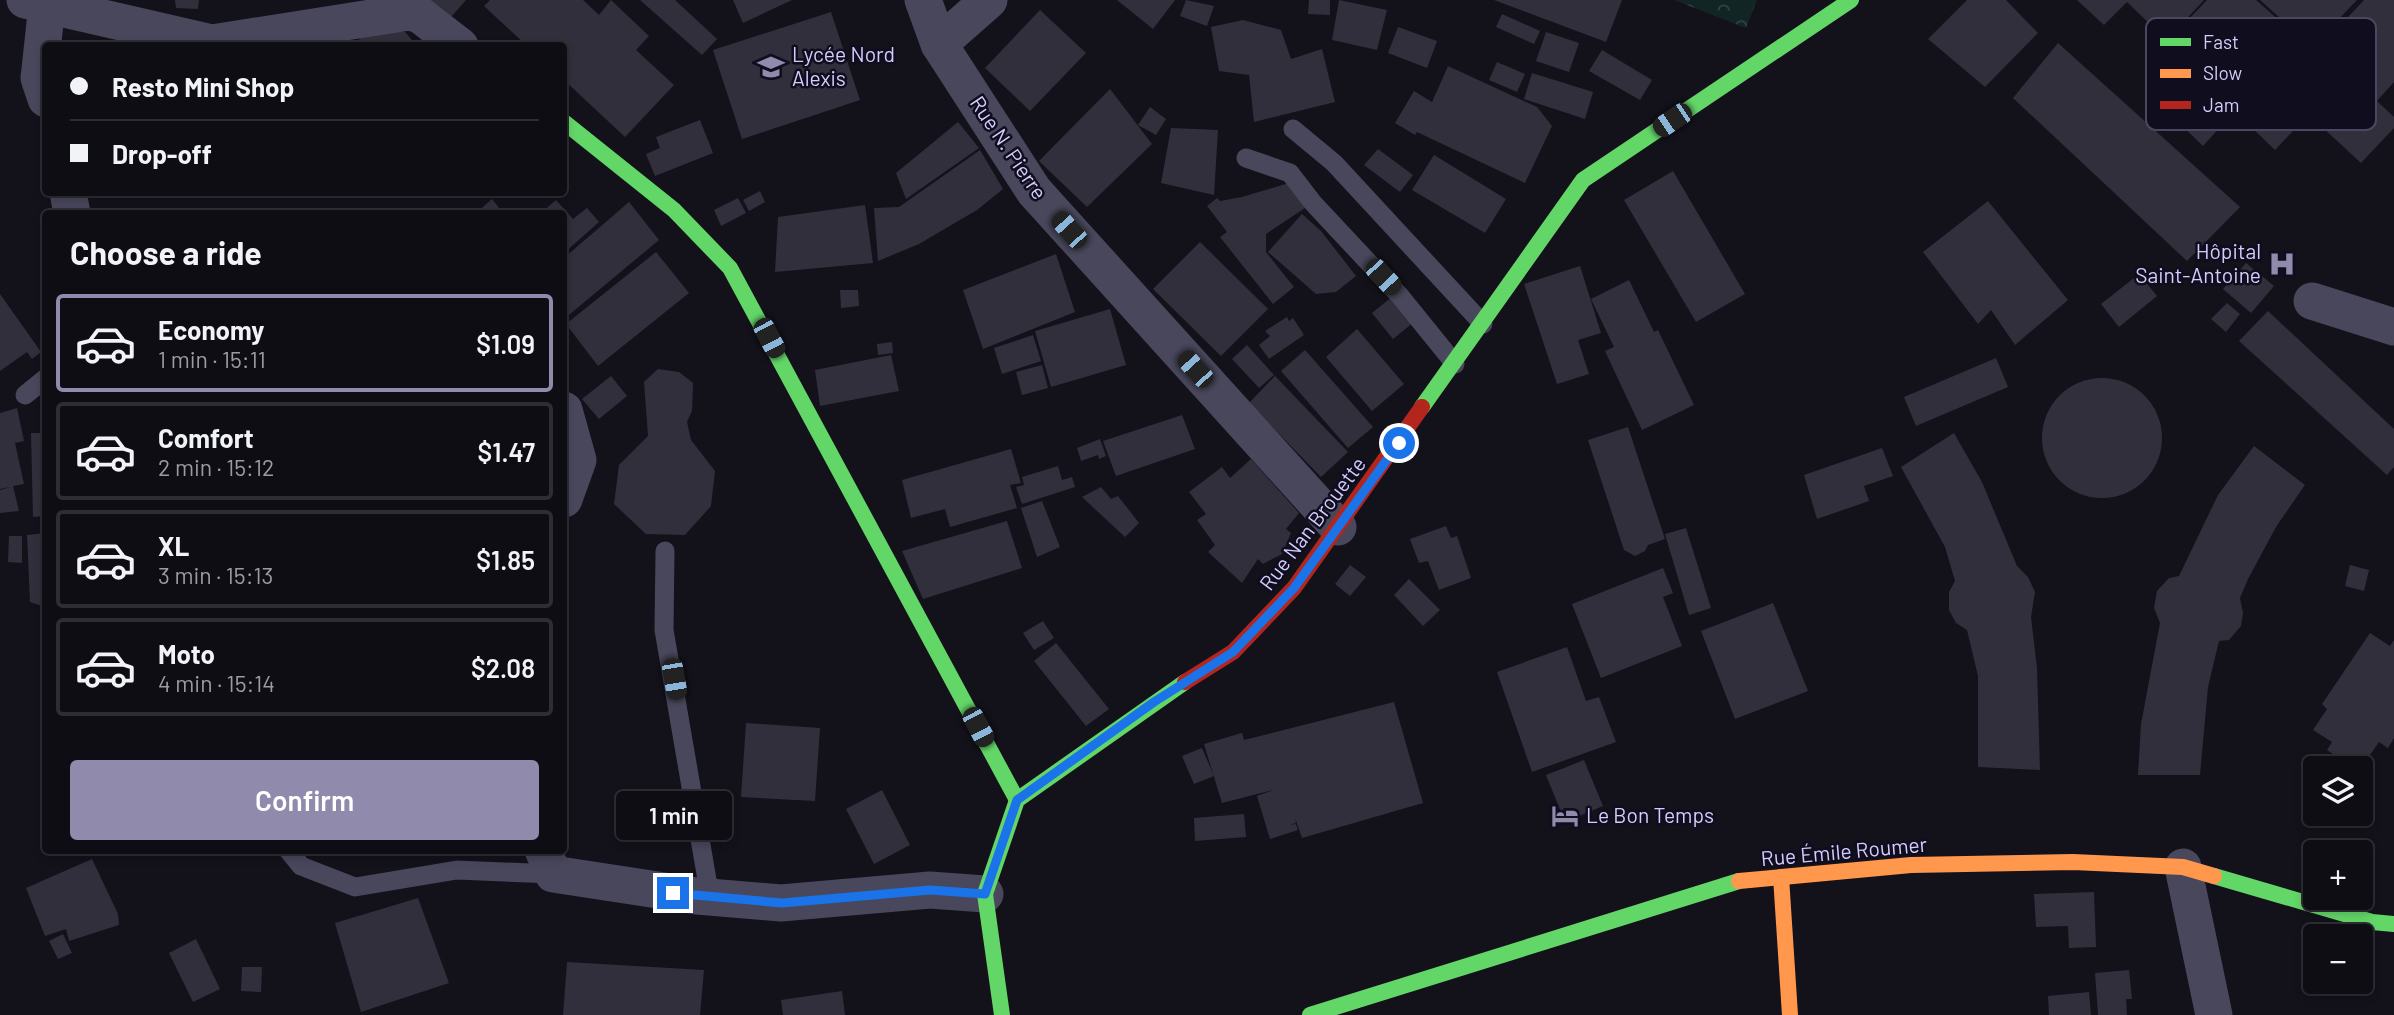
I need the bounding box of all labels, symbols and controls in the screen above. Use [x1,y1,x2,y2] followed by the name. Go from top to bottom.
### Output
[2146,18,2376,130] legend
[2203,30,2239,53] text: Fast
[792,41,895,90] place label: Lycée Nord Alexis
[756,52,786,82] school or university icon: Lycée Nord Alexis
[2203,61,2242,84] text: Slow
[112,71,294,102] text: Resto Mini Shop
[966,91,1053,204] street label: Rue N. Pierre
[2203,93,2239,116] text: Jam
[1649,100,1696,140] car
[112,138,212,169] text: Drop-off
[1048,207,1091,253] car
[70,233,262,271] text: Choose a ride
[2135,238,2261,287] place label: Hôpital Saint-Antoine
[2267,249,2297,279] hospital icon: Hôpital Saint-Antoine
[1361,254,1406,300] car
[74,312,137,375] icon: car
[158,314,264,345] text: Economy
[750,315,789,361] car
[476,328,535,359] text: $1.09
[158,345,266,373] text: 1 min · 15:11
[1174,346,1217,392] car
[74,420,137,483] icon: car
[158,422,254,453] text: Comfort
[1383,427,1415,459] route start
[478,436,535,467] text: $1.47
[1253,451,1370,595] street label: Rue Nan Brouette
[158,453,274,481] text: 2 min · 15:12
[74,528,137,591] icon: car
[158,530,189,561] text: XL
[476,544,535,575] text: $1.85
[158,561,273,589] text: 3 min · 15:13
[74,636,137,699] icon: car
[158,638,215,669] text: Moto
[471,652,535,683] text: $2.08
[661,656,688,702] car
[158,669,275,697] text: 4 min · 15:14
[959,704,998,750] car
[2303,756,2373,994] map controls
[2303,756,2373,826] button: layers
[70,760,539,840] button: Confirm
[615,792,731,840] callout: 1 min
[649,801,699,829] text: 1 min
[1550,801,1580,831] hotel icon: Le Bon Temps
[1586,802,1714,827] place label: Le Bon Temps
[1760,831,1928,870] street label: Rue Émile Roumer
[2303,840,2373,910] button: +
[657,877,689,909] route end
[2303,924,2373,994] button: −

